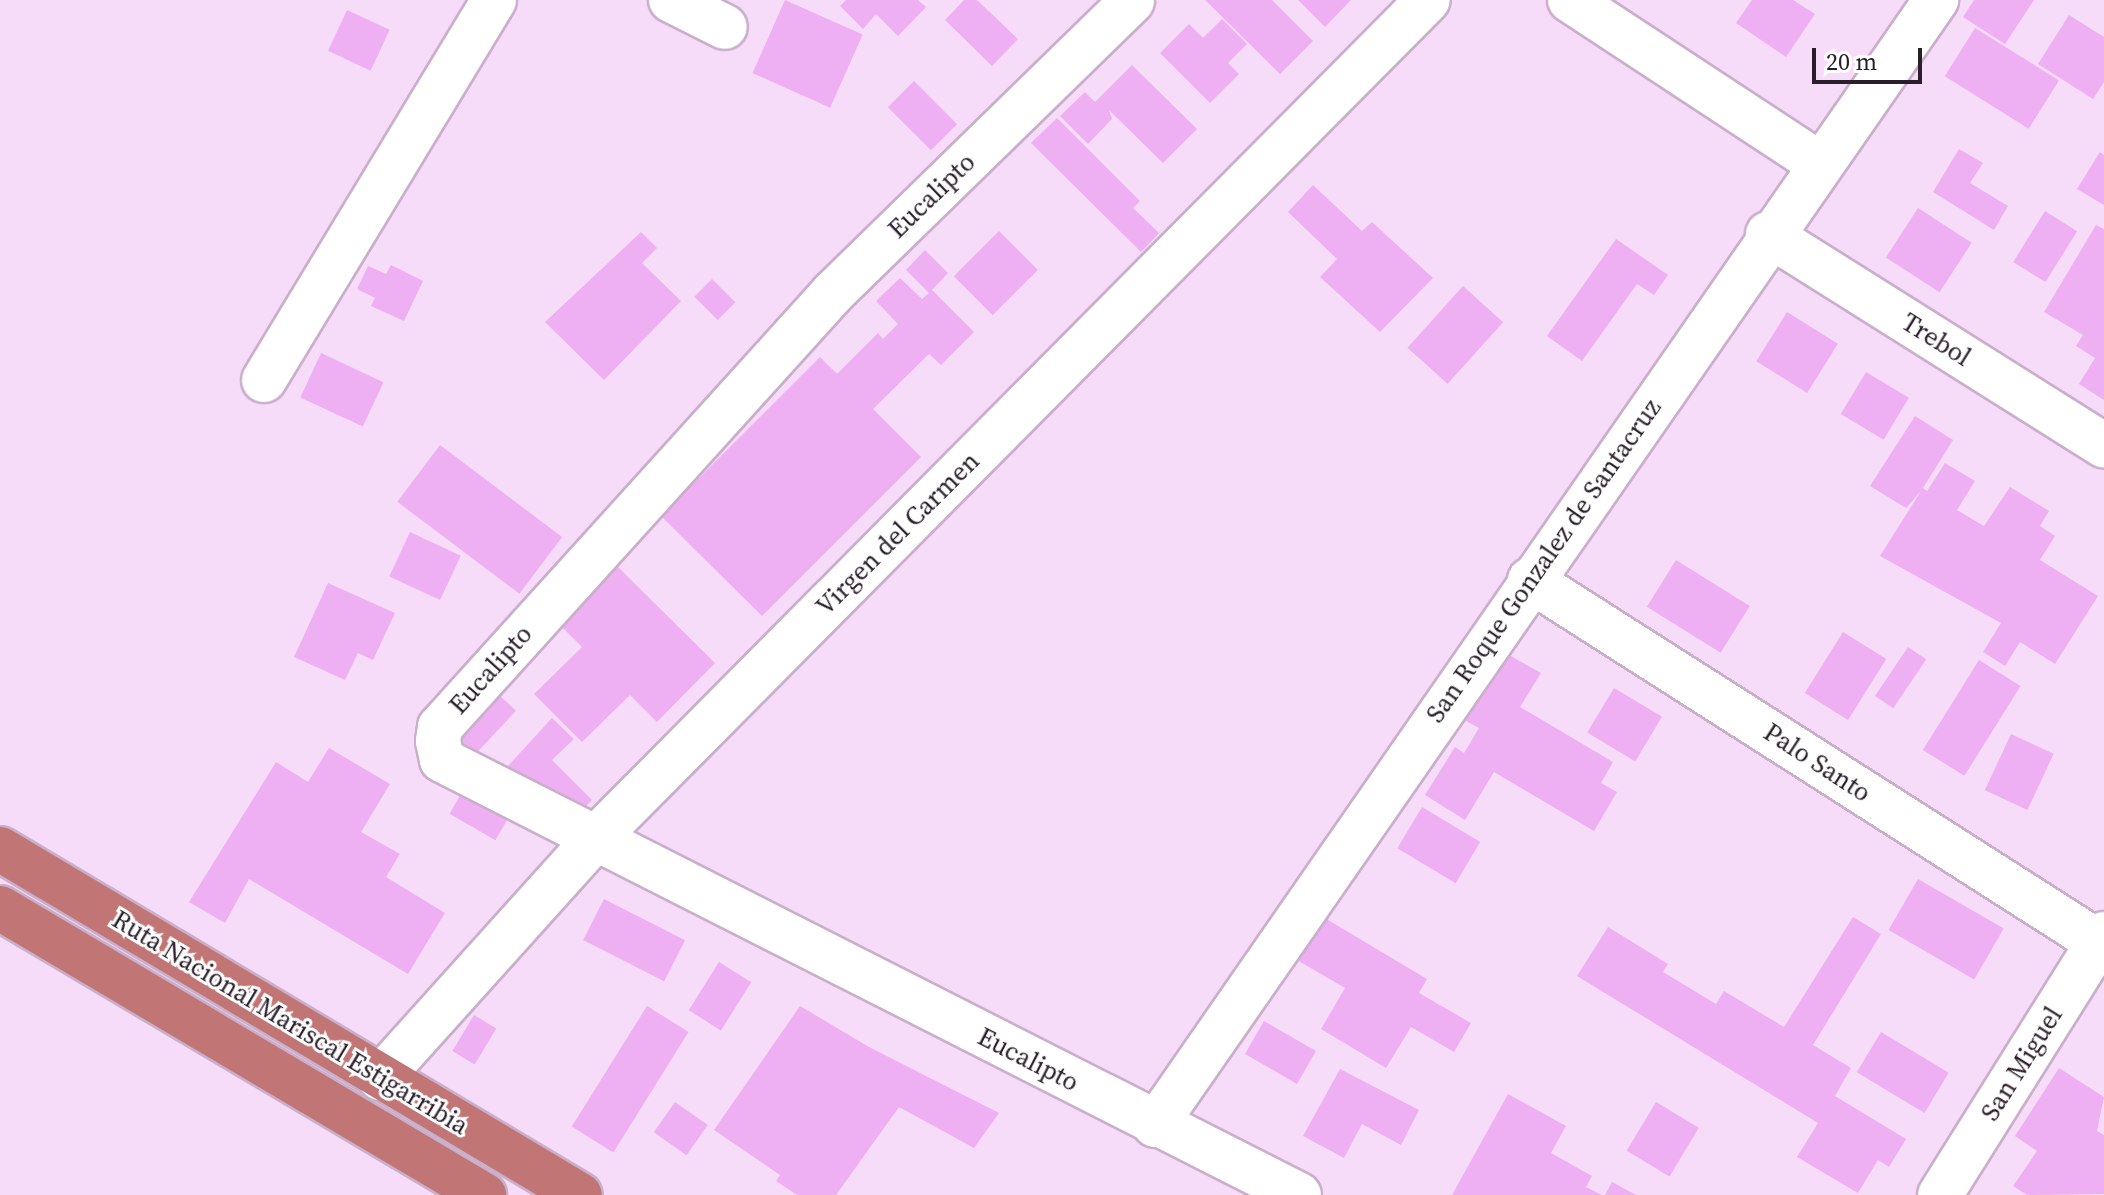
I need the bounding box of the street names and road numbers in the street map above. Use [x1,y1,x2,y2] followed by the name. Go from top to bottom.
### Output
[882,147,982,245] street label: Eucalipto
[1896,307,1976,373] street label: Trebol
[1420,393,1668,729] street label: San Roque Gonzalez de Santacruz
[810,446,986,622] street label: Virgen del Carmen
[443,619,539,721] street label: Eucalipto
[1758,717,1876,809] street label: Palo Santo
[106,904,474,1142] street label: Ruta Nacional Mariscal Estigarribia
[1975,1001,2069,1127] street label: San Miguel
[972,1021,1084,1099] street label: Eucalipto

